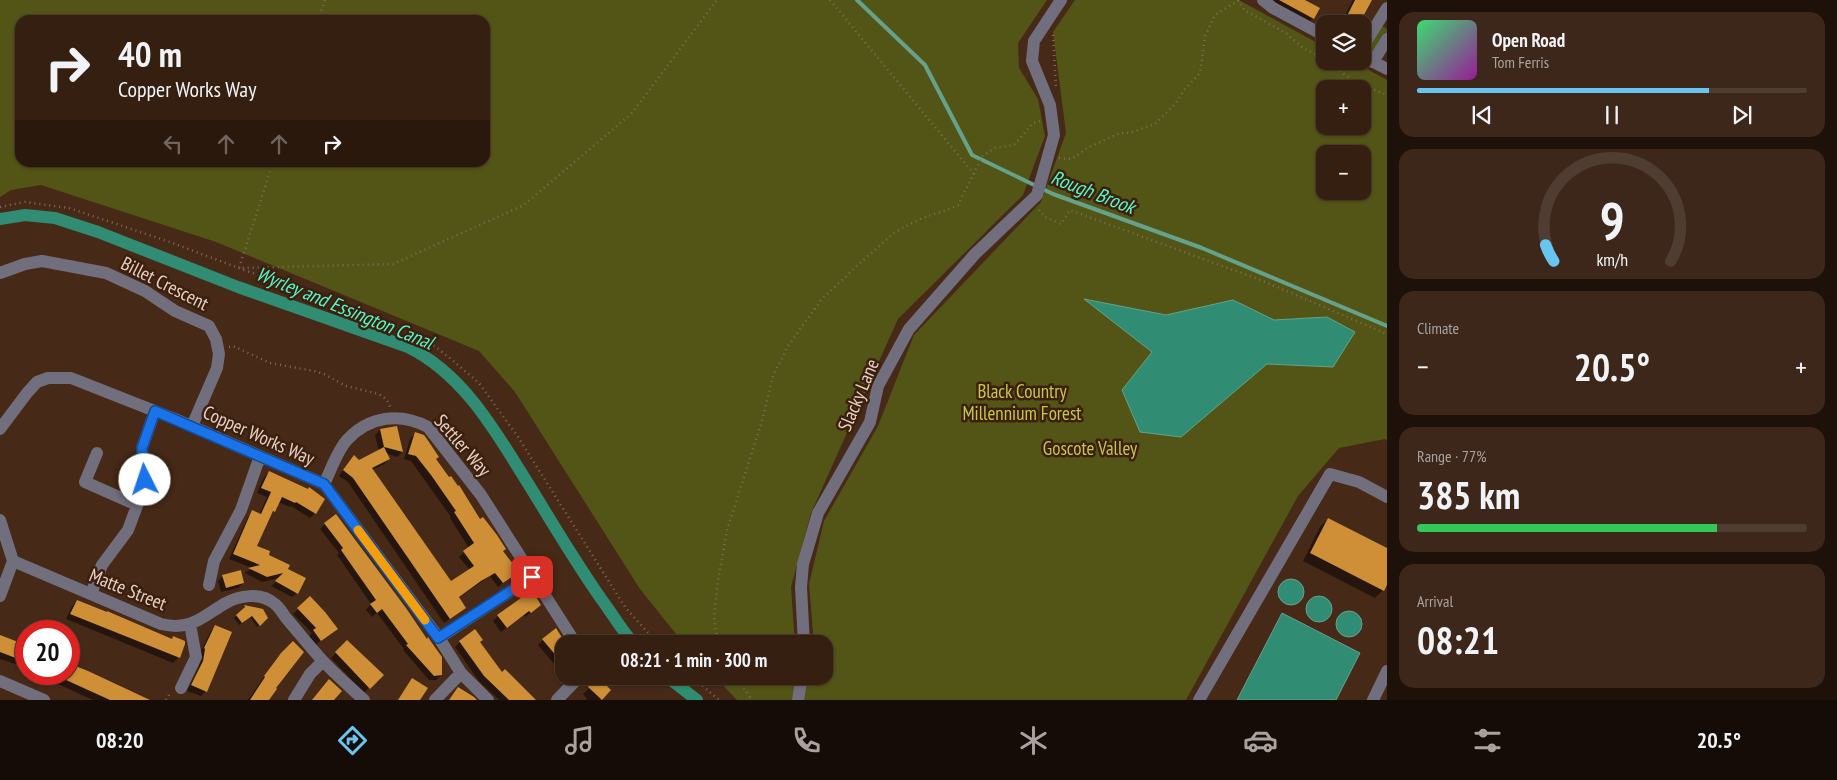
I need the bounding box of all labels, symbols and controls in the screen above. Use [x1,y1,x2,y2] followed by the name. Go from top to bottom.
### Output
[1316,15,1371,200] map controls
[1316,15,1371,70] button: layers
[1492,28,1565,52] text: Open Road
[118,31,182,77] text: 40 m
[35,35,100,100] icon: right
[1492,52,1549,72] text: Tom Ferris
[118,75,256,103] text: Copper Works Way
[1316,80,1371,135] button: +
[1468,101,1496,129] icon: previous
[1598,101,1626,129] icon: pause
[1728,101,1756,129] icon: next
[159,130,187,158] icon: left
[212,130,240,158] icon: ahead
[265,130,293,158] icon: ahead
[318,130,346,158] icon: right
[1316,145,1371,200] button: −
[1047,164,1141,221] water label: Rough Brook
[1600,187,1624,254] text: 9
[1596,248,1628,271] text: km/h
[117,251,213,316] street label: Billet Crescent
[253,261,440,356] water label: Wyrley and Essington Canal
[1417,318,1459,338] text: Climate
[1574,342,1650,391] text: 20.5°
[1417,348,1429,385] text: −
[1795,348,1807,385] text: +
[832,355,884,435] street label: Slacky Lane
[962,379,1082,425] park label: Black Country Millennium Forest
[199,400,319,471] street label: Copper Works Way
[430,409,497,482] street label: Settler Way
[1043,436,1138,460] park label: Goscote Valley
[1417,446,1486,466] text: Range · 77%
[118,453,170,505] position arrow
[1417,470,1520,519] text: 385 km
[511,556,553,598] pin
[86,563,171,616] street label: Matte Street
[518,563,546,591] icon: arrive
[1417,591,1453,611] text: Arrival
[1417,615,1499,664] text: 08:21
[15,620,80,685] speed limit sign: 20
[621,648,767,672] text: 08:21 · 1 min · 300 m
[335,723,370,758] icon: directions
[562,723,597,758] icon: music
[789,723,824,758] icon: phone
[1016,723,1051,758] icon: climate
[1243,723,1278,758] icon: car
[1470,723,1505,758] icon: filters
[96,726,144,754] text: 08:20
[1697,726,1741,754] text: 20.5°

